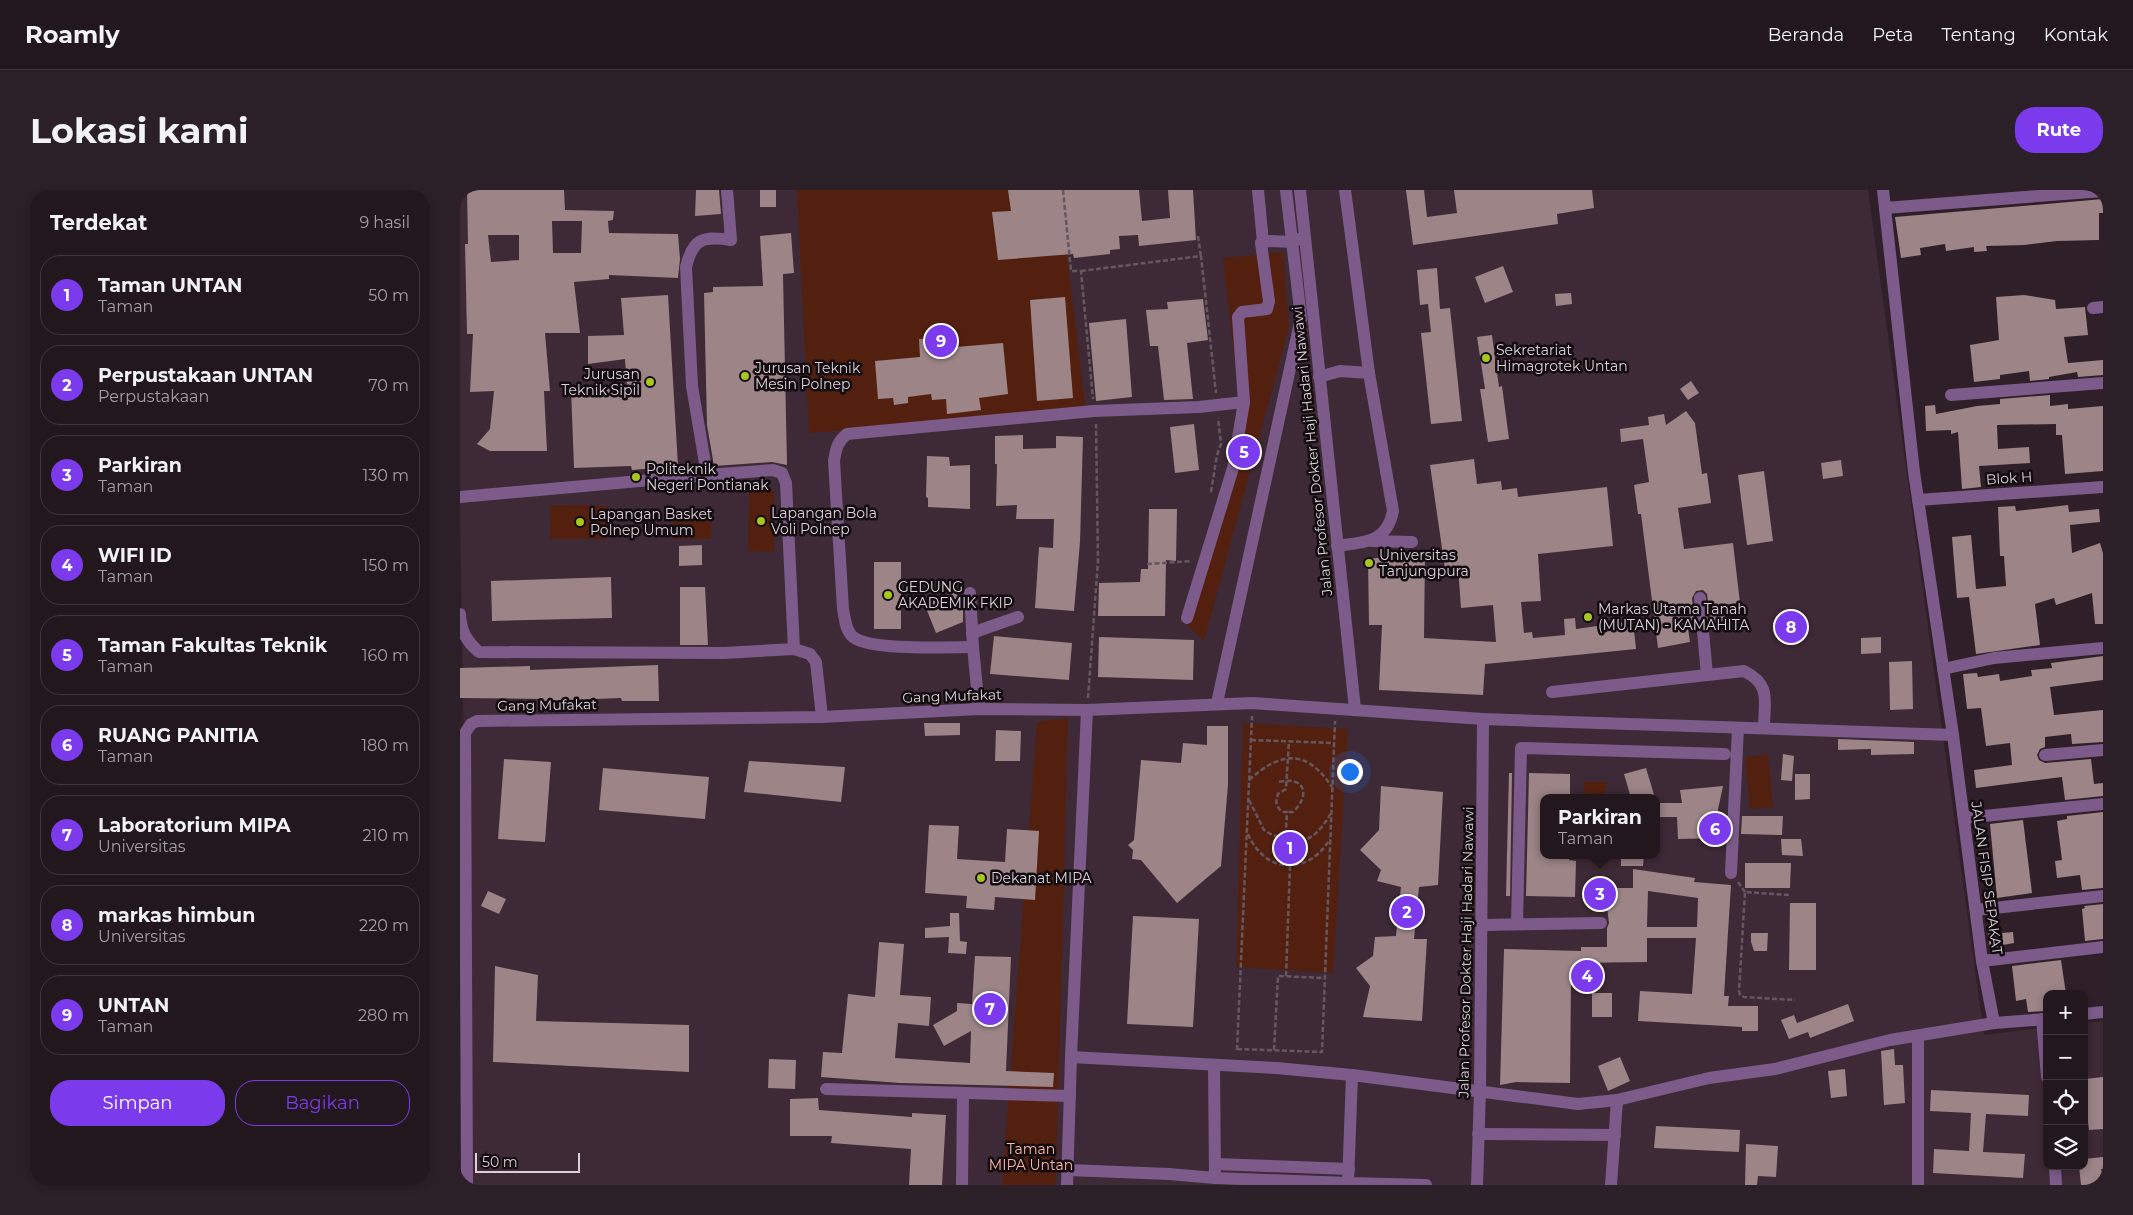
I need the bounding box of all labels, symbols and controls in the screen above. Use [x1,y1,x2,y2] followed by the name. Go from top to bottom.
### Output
[25,20,120,49] text: Roamly
[1768,24,1844,46] text: Beranda
[1872,24,1913,46] text: Peta
[1941,24,2016,46] text: Tentang
[2044,24,2108,46] text: Kontak
[2015,107,2103,153] button: Rute
[30,109,249,152] text: Lokasi kami
[50,210,147,235] text: Terdekat
[359,213,410,232] text: 9 hasil
[98,274,242,297] text: Taman UNTAN
[64,286,70,305] text: 1
[368,286,409,305] text: 50 m
[98,297,153,316] text: Taman
[1288,305,1336,598] street label: Jalan Profesor Dokter Haji Hadari Nawawi
[925,322,957,360] pin: 9
[1496,341,1628,375] place label: Sekretariat Himagrotek Untan
[1480,352,1492,364] marker: Sekretariat Himagrotek Untan
[754,359,861,393] place label: Jurusan Teknik Mesin Polnep
[98,364,313,387] text: Perpustakaan UNTAN
[561,365,640,399] place label: Jurusan Teknik Sipil
[739,370,751,382] marker: Jurusan Teknik Mesin Polnep
[62,376,72,395] text: 2
[368,376,409,395] text: 70 m
[644,376,656,388] marker: Jurusan Teknik Sipil
[98,387,209,406] text: Perpustakaan
[1228,433,1260,471] pin: 5
[98,454,182,477] text: Parkiran
[646,460,769,494] place label: Politeknik Negeri Pontianak
[62,466,72,485] text: 3
[362,466,409,485] text: 130 m
[1985,467,2033,489] street label: Blok H
[630,471,642,483] marker: Politeknik Negeri Pontianak
[98,477,153,496] text: Taman
[771,504,877,538] place label: Lapangan Bola Voli Polnep
[590,505,713,539] place label: Lapangan Basket Polnep Umum
[755,515,767,527] marker: Lapangan Bola Voli Polnep
[574,516,586,528] marker: Lapangan Basket Polnep Umum
[98,544,172,567] text: WIFI ID
[1379,546,1469,580] place label: Universitas Tanjungpura
[61,556,73,575] text: 4
[362,556,409,575] text: 150 m
[1363,557,1375,569] marker: Universitas Tanjungpura
[98,567,153,586] text: Taman
[898,578,1013,612] place label: GEDUNG AKADEMIK FKIP
[882,589,894,601] marker: GEDUNG AKADEMIK FKIP
[1598,600,1750,634] place label: Markas Utama Tanah (MUTAN) - KAMAHITA
[1775,608,1807,646] pin: 8
[1582,611,1594,623] marker: Markas Utama Tanah (MUTAN) - KAMAHITA
[98,634,327,657] text: Taman Fakultas Teknik
[62,646,72,665] text: 5
[362,646,409,665] text: 160 m
[98,657,153,676] text: Taman
[902,685,1002,707] street label: Gang Mufakat
[497,695,597,715] street label: Gang Mufakat
[98,724,258,747] text: RUANG PANITIA
[62,736,72,755] text: 6
[361,736,409,755] text: 180 m
[98,747,153,766] text: Taman
[1337,759,1363,785] your location
[1540,794,1660,859] popup
[1967,799,2007,956] street label: JALAN FISIP SEPAKAT
[1454,806,1478,1099] street label: Jalan Profesor Dokter Haji Hadari Nawawi
[1558,806,1642,829] text: Parkiran
[1699,810,1731,848] pin: 6
[98,814,291,837] text: Laboratorium MIPA
[62,826,72,845] text: 7
[362,826,409,845] text: 210 m
[1274,829,1306,867] pin: 1
[1558,829,1613,848] text: Taman
[98,837,186,856] text: Universitas
[991,869,1093,887] place label: Dekanat MIPA
[975,872,987,884] marker: Dekanat MIPA
[1584,875,1616,913] pin: 3
[1391,893,1423,931] pin: 2
[98,904,255,927] text: markas himbun
[62,916,72,935] text: 8
[359,916,409,935] text: 220 m
[98,927,186,946] text: Universitas
[1571,957,1603,995] pin: 4
[974,990,1006,1028] pin: 7
[2043,990,2088,1170] map controls
[2043,990,2088,1035] button: +
[98,994,169,1017] text: UNTAN
[62,1006,72,1025] text: 9
[358,1006,409,1025] text: 280 m
[98,1017,153,1036] text: Taman
[2043,1035,2088,1080] button: −
[50,1080,225,1126] button: Simpan
[235,1080,410,1126] button: Bagikan
[2043,1080,2088,1125] button: locate
[2043,1125,2088,1170] button: layers
[989,1140,1073,1174] park label: Taman MIPA Untan
[475,1150,580,1173] scale bar
[482,1153,518,1171] text: 50 m

